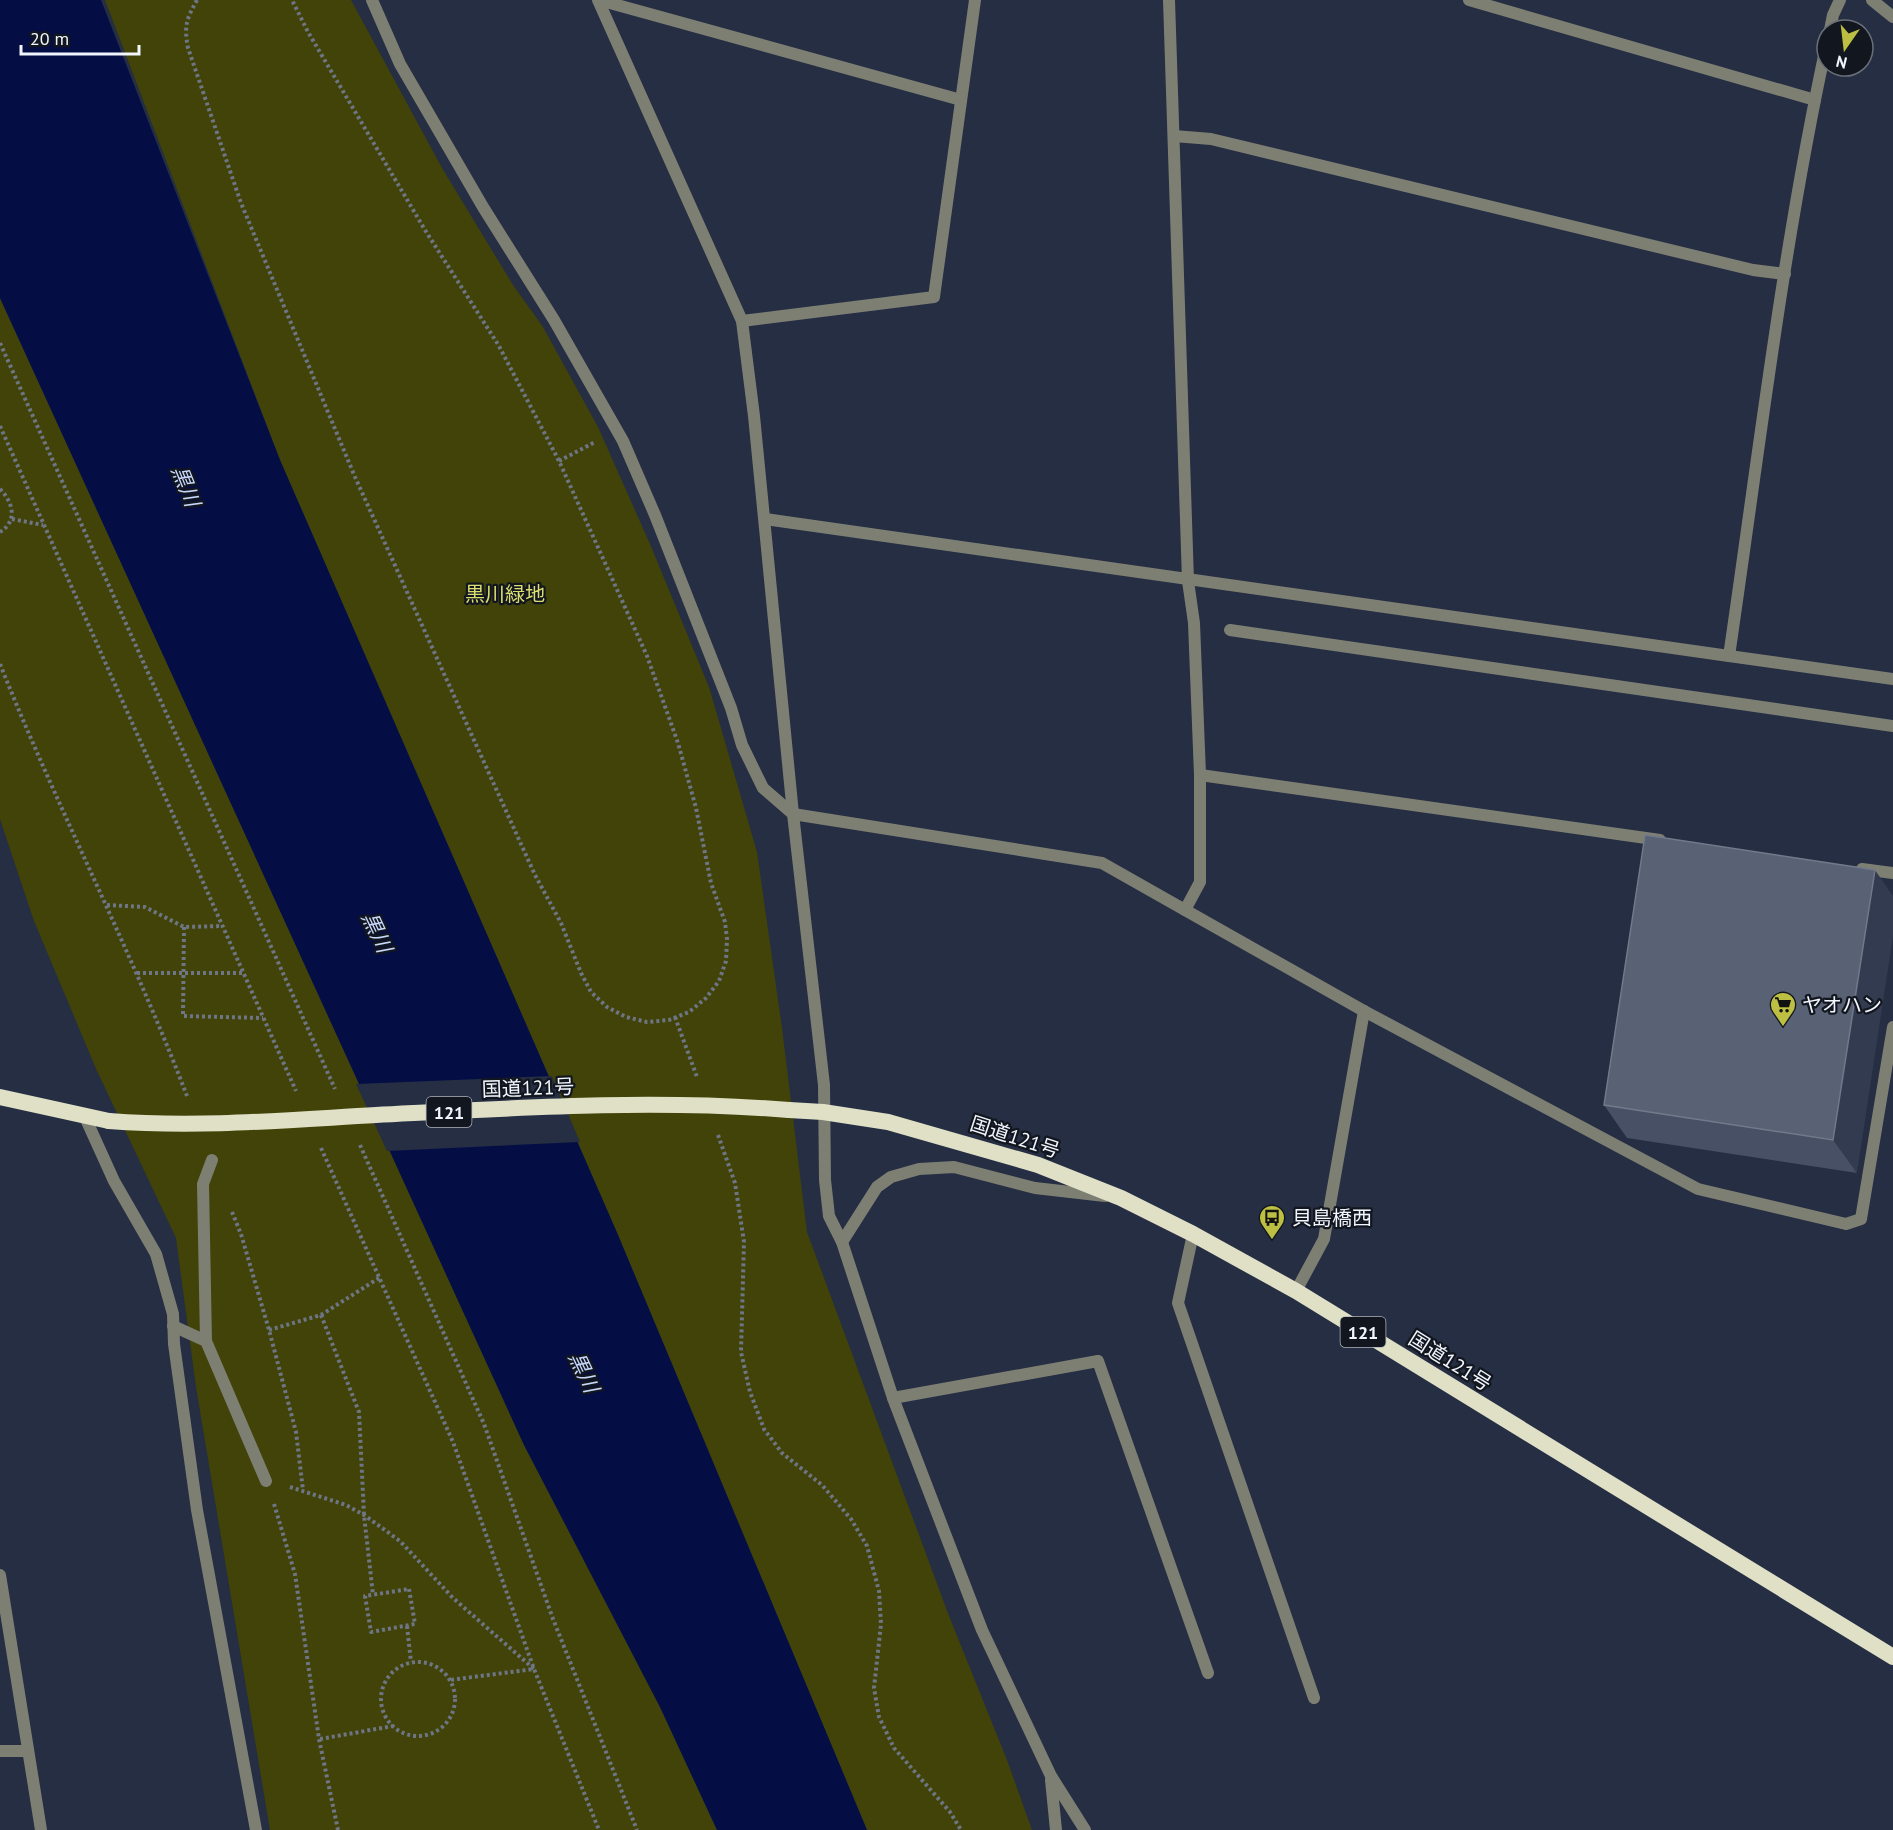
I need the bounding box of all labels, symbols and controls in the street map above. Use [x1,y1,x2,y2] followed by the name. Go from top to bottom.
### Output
[21,18,140,56] scale bar
[1815,18,1875,78] north arrow
[30,27,69,50] text: 20 m
[1834,52,1849,74] text: N
[166,461,207,512] water label: 黒川
[465,581,545,607] park label: 黒川緑地
[356,907,399,959] water label: 黒川
[1768,990,1798,1028] supermarket icon: ヤオハン
[1802,992,1882,1018] place label: ヤオハン
[481,1073,575,1103] street label: 国道121号
[426,1097,472,1127] road number: 121
[967,1110,1063,1164] street label: 国道121号
[1257,1203,1287,1241] bus stop icon: 貝島橋西
[1292,1205,1372,1231] place label: 貝島橋西
[1340,1317,1386,1347] road number: 121
[1404,1325,1496,1397] street label: 国道121号
[563,1347,606,1399] water label: 黒川

